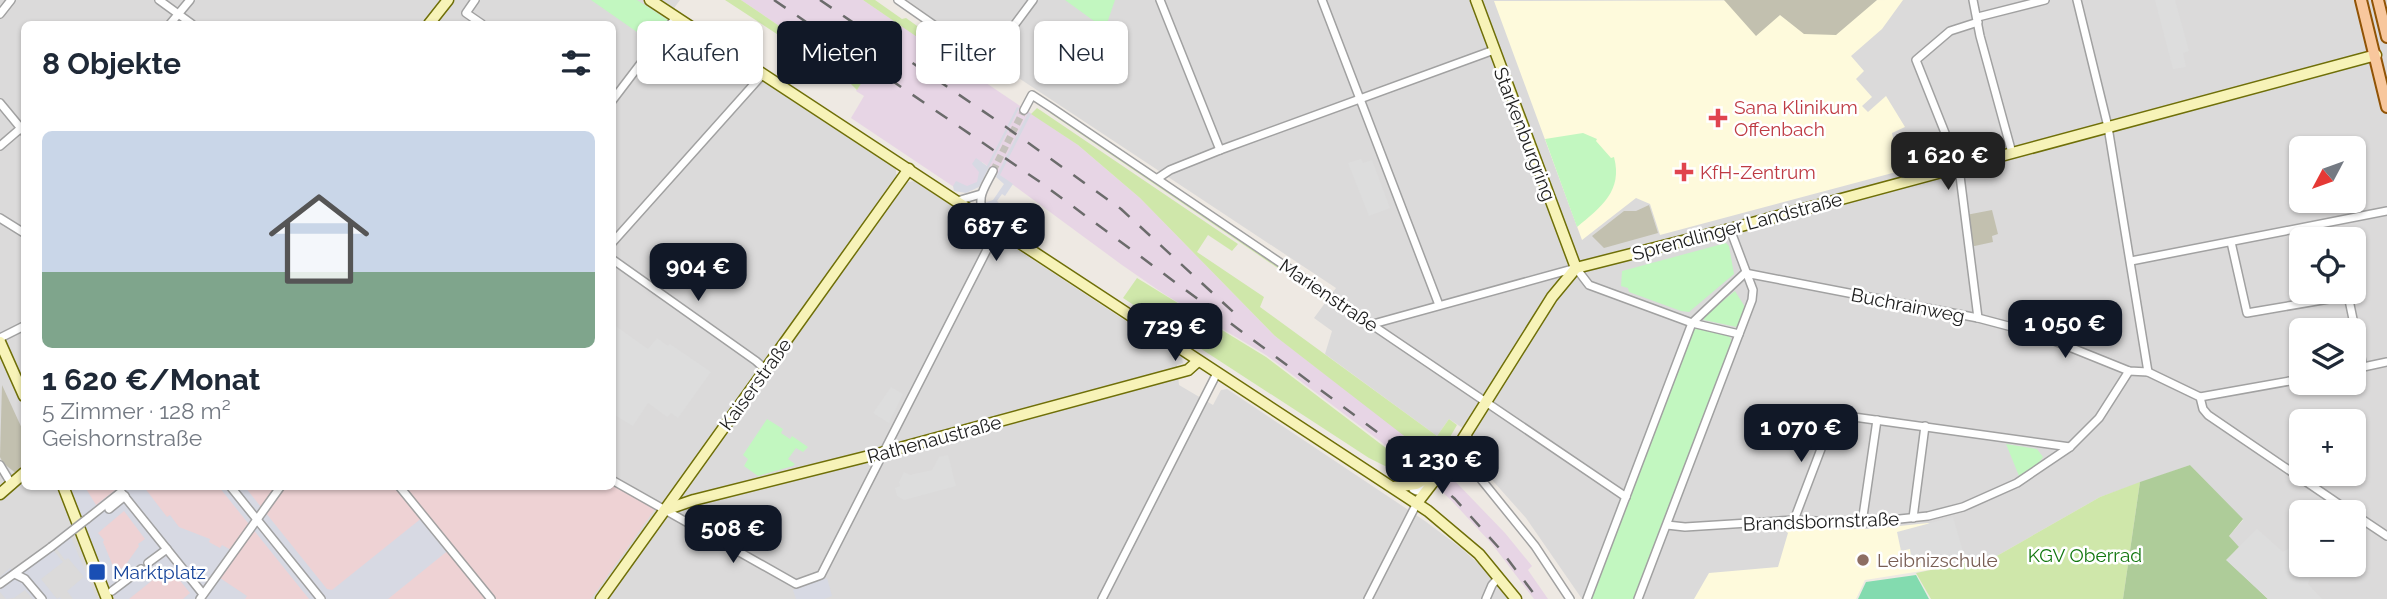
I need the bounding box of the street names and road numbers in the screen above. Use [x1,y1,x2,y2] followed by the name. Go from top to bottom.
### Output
[1489,64,1561,204] street label: Starkenburgring
[1630,187,1844,265] street label: Sprendlinger Landstraße
[1276,254,1382,336] street label: Marienstraße
[1849,283,1967,327] street label: Buchrainweg
[714,334,796,434] street label: Kaiserstraße
[864,411,1004,467] street label: Rathenaustraße
[1742,507,1900,535] street label: Brandsbornstraße

